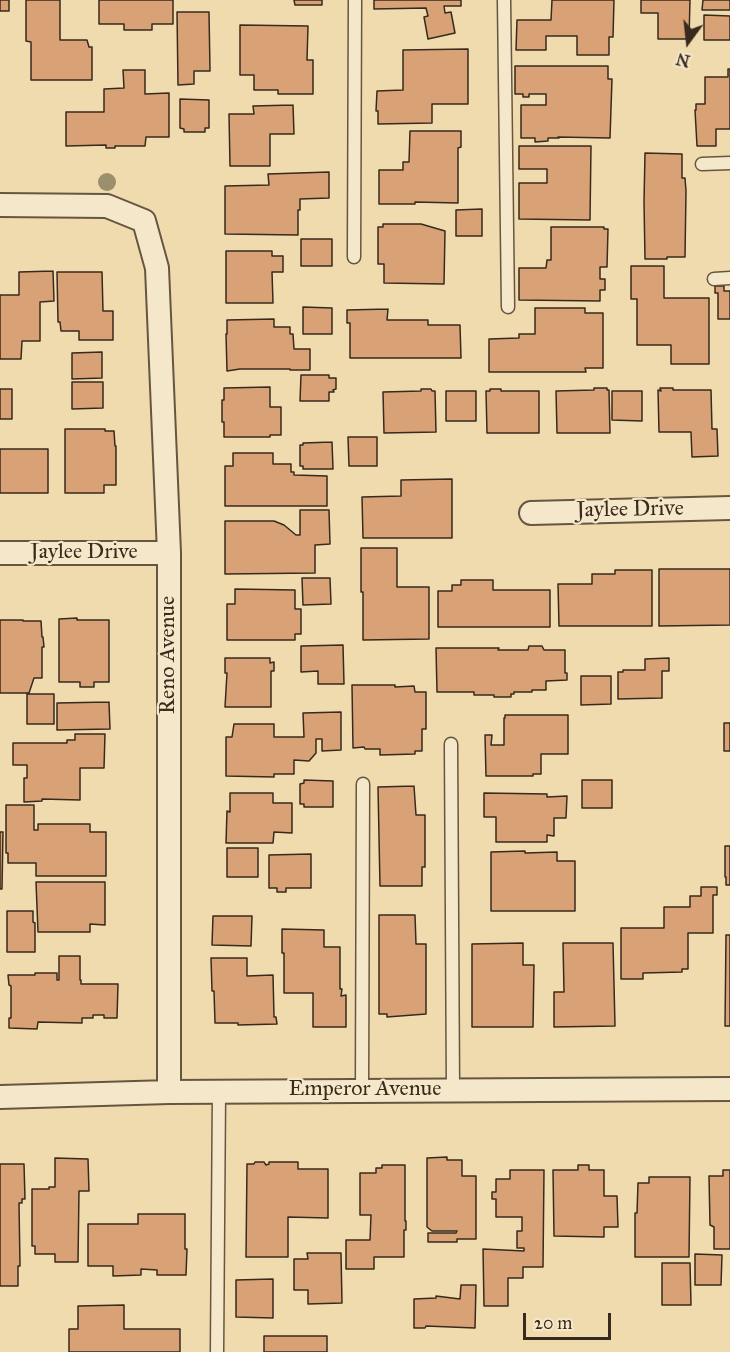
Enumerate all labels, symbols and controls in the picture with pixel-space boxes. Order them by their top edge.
north arrow [658,12,718,72]
text: N [674,49,692,71]
street label: Jaylee Drive [576,496,684,524]
street label: Jaylee Drive [30,540,138,566]
street label: Reno Avenue [156,596,182,714]
street label: Emperor Avenue [289,1077,441,1103]
scale bar [526,1301,614,1339]
text: 20 m [534,1312,572,1334]

